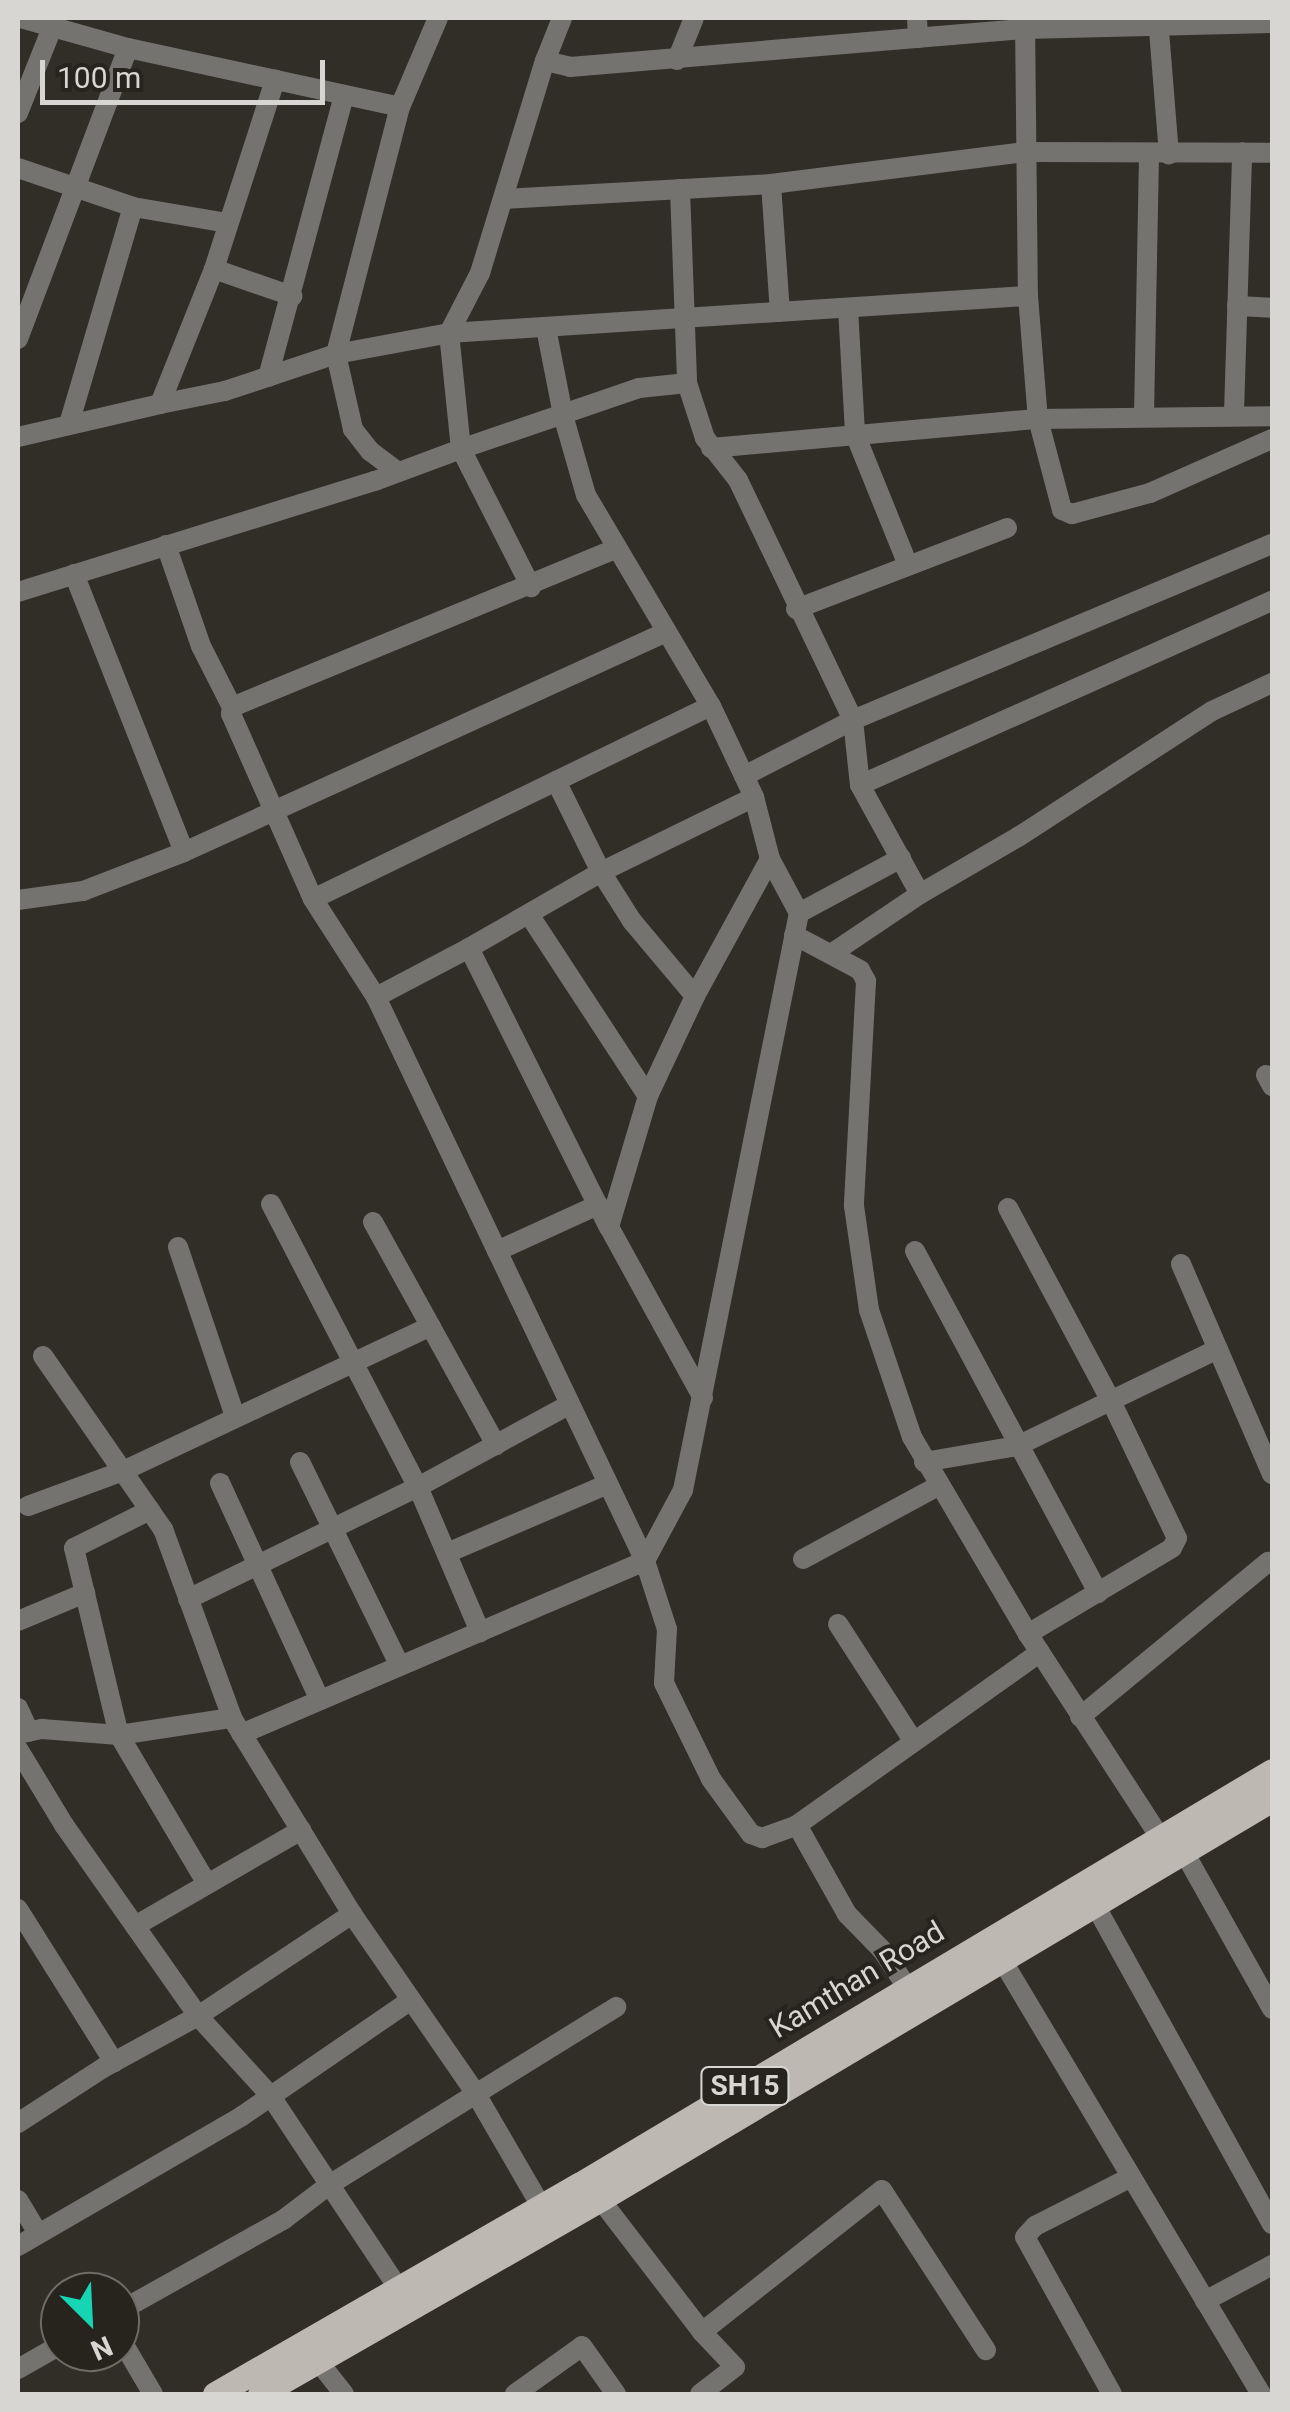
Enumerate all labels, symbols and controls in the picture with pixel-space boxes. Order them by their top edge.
scale bar [45,40,330,102]
text: 100 m [57,60,141,95]
street label: Kamthan Road [763,1914,951,2046]
road number: SH15 [700,2063,790,2109]
north arrow [40,2272,140,2372]
text: N [86,2329,117,2367]

